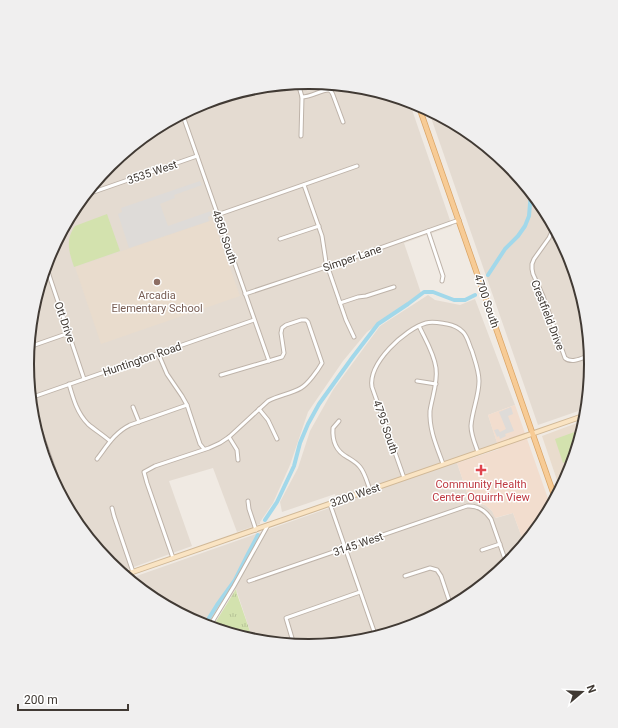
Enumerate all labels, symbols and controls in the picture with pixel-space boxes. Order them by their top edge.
street label: 3535 West [125,158,179,187]
street label: 4850 South [209,209,240,266]
street label: Simper Lane [321,242,383,275]
street label: 4700 South [471,273,502,330]
marker: Arcadia Elementary School [152,277,162,287]
street label: Crestfield Drive [528,278,567,352]
place label: Arcadia Elementary School [111,289,203,315]
street label: Ott Drive [52,300,78,344]
street label: Huntington Road [101,340,183,379]
street label: 4795 South [370,399,401,456]
marker: Community Health Center Oquirrh View [475,464,487,476]
place label: Community Health Center Oquirrh View [432,478,530,504]
street label: 3200 West [328,481,382,510]
street label: 3145 West [331,530,385,559]
north arrow [562,672,602,712]
text: N [584,683,598,695]
scale bar [18,686,128,712]
text: 200 m [24,693,58,707]

